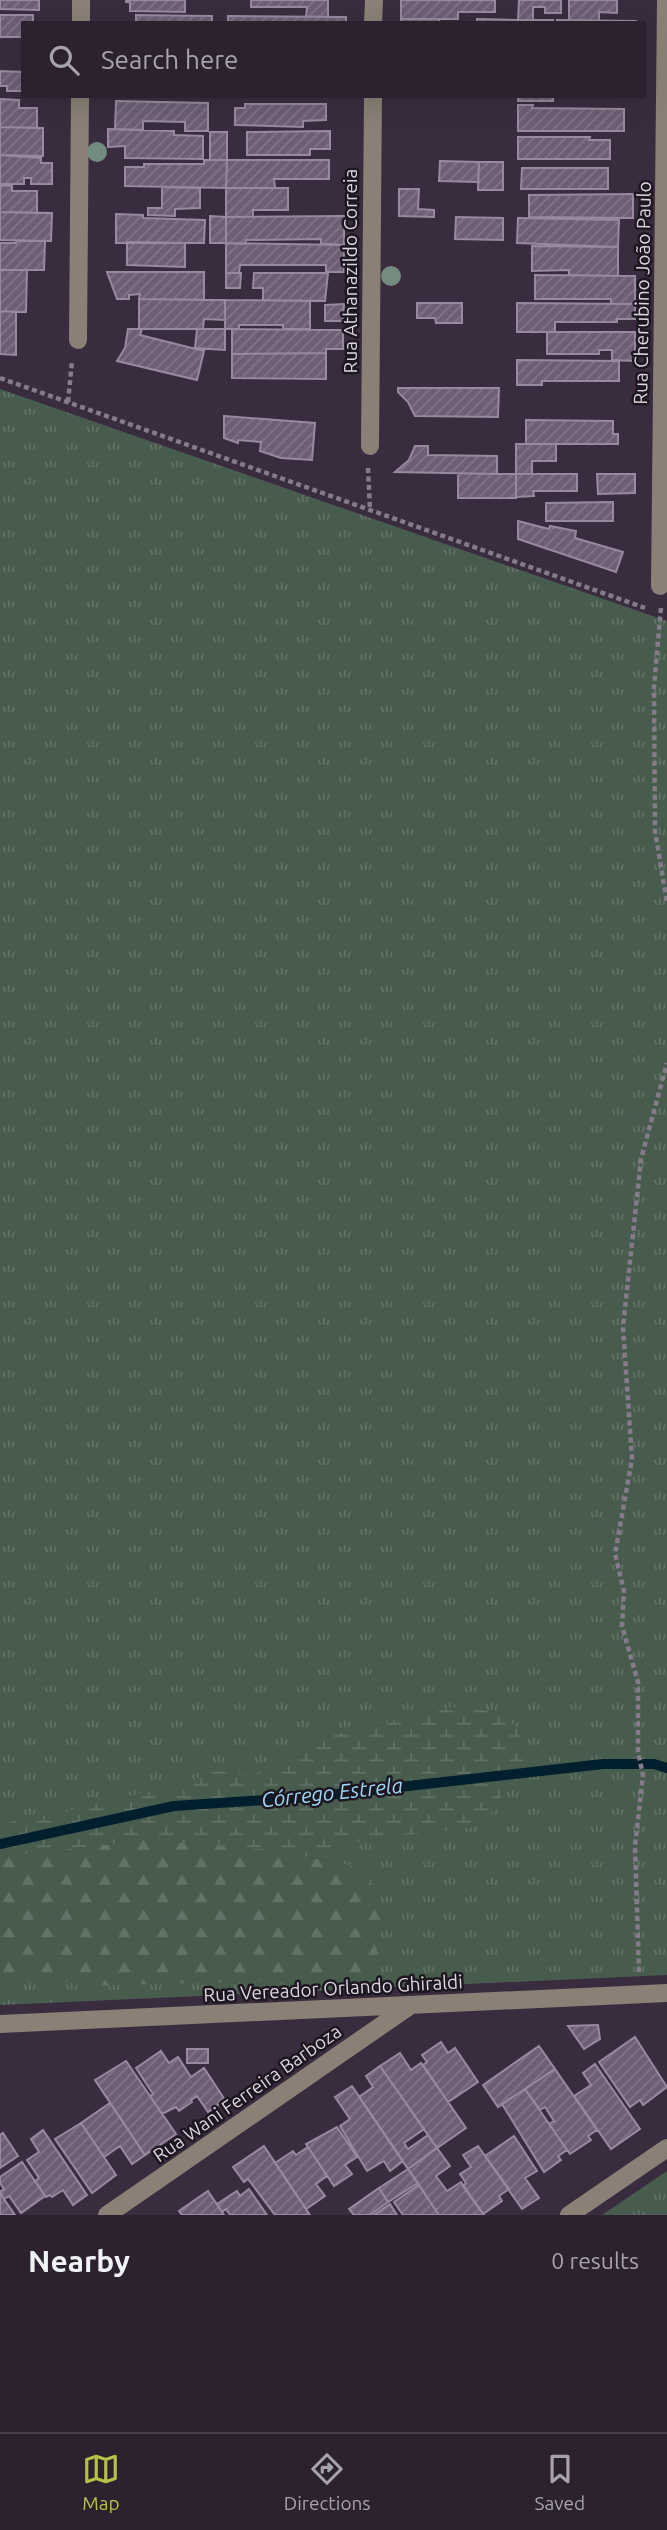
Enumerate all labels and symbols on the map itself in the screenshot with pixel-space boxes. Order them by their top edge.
street label: Rua Athanazildo Correia [339,169,361,373]
street label: Rua Cherubino João Paulo [629,181,655,405]
water label: Córrego Estrela [260,1773,404,1811]
street label: Rua Vereador Orlando Ghiraldi [203,1970,463,2006]
street label: Rua Wani Ferreira Barboza [149,2020,345,2166]

